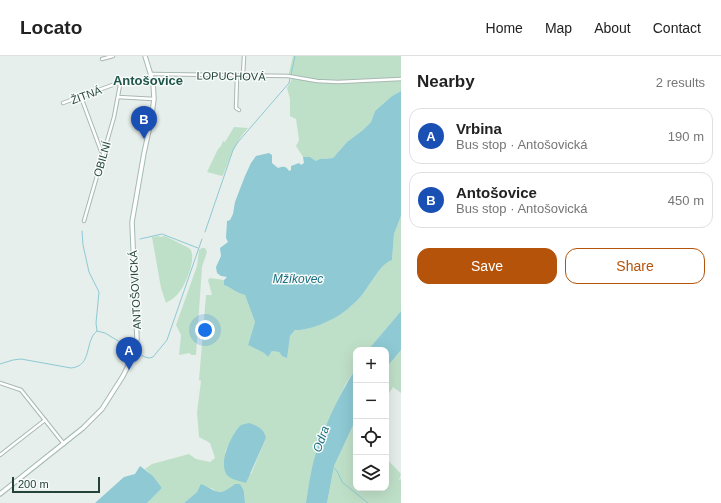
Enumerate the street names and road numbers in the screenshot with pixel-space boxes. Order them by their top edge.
street label: LOPUCHOVÁ [196,69,266,83]
street label: ŽITNÁ [69,84,104,106]
street label: OBILNÍ [91,139,113,178]
street label: ANTOŠOVICKÁ [127,249,143,330]

